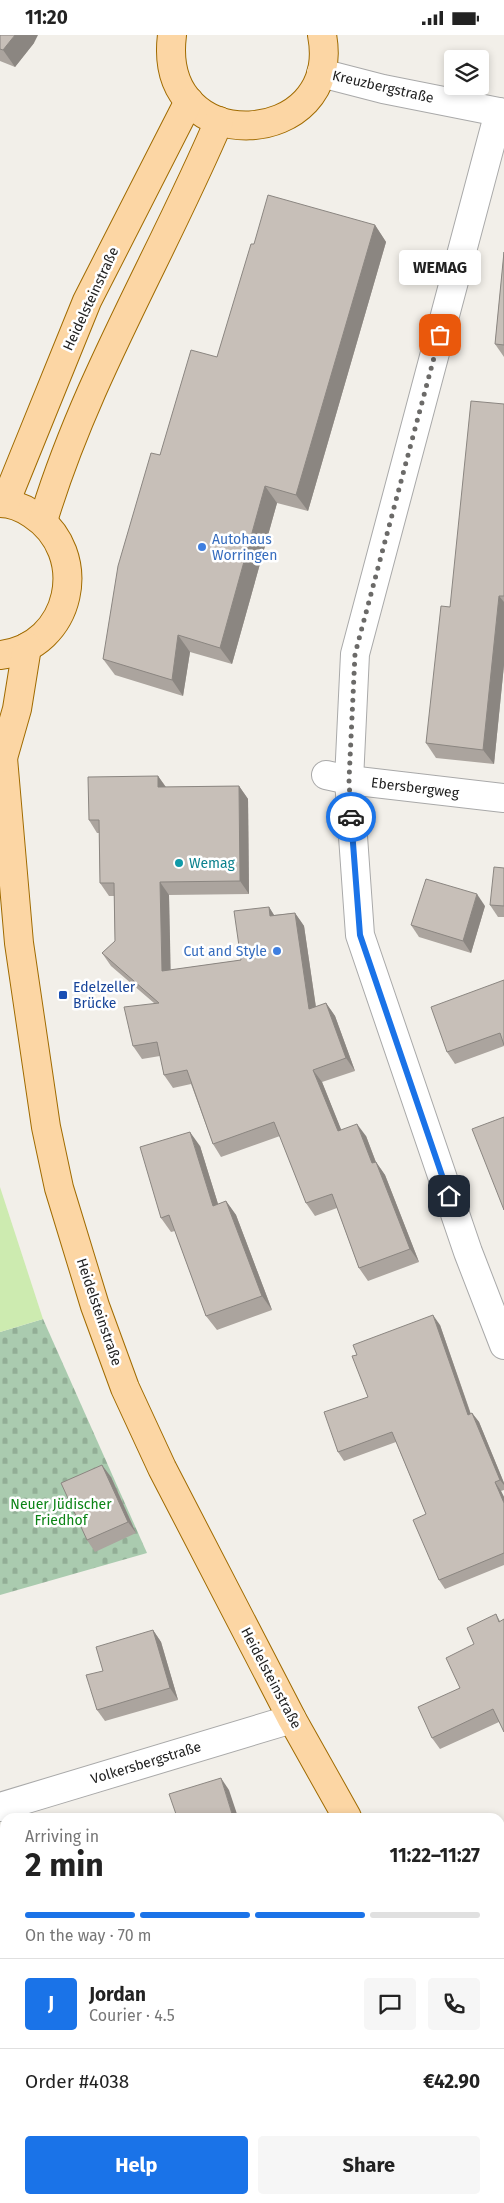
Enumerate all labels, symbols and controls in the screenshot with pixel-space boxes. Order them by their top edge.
text: 11:20 [25,6,68,29]
map controls [444,50,489,95]
button: layers [444,50,489,95]
street label: Kreuzbergstraße [331,67,435,107]
street label: Heidelsteinstraße [60,244,122,354]
callout: WEMAG [399,250,481,285]
text: WEMAG [413,258,467,277]
pin [419,314,461,356]
icon: bag [426,321,454,349]
place label: Autohaus Worringen [212,531,277,564]
marker: Autohaus Worringen [196,541,208,553]
street label: Ebersbergweg [370,774,461,802]
courier [326,792,376,842]
icon: car [337,803,365,831]
place label: Wemag [189,855,236,872]
marker: Wemag [173,857,185,869]
place label: Cut and Style [183,943,267,960]
marker: Cut and Style [271,945,283,957]
place label: Edelzeller Brücke [73,979,136,1012]
marker: Edelzeller Brücke [57,989,69,1001]
pin [428,1175,470,1217]
icon: home [435,1182,463,1210]
street label: Heidelsteinstraße [73,1256,125,1368]
park label: Neuer Jüdischer Friedhof [10,1496,112,1529]
street label: Heidelsteinstraße [237,1624,305,1732]
street label: Volkersbergstraße [89,1738,203,1788]
text: Arriving in [25,1827,99,1846]
text: 11:22–11:27 [390,1844,480,1867]
text: 2 min [25,1846,104,1884]
text: On the way · 70 m [25,1926,152,1945]
button: chat [364,1978,416,2030]
button: phone [428,1978,480,2030]
text: Jordan [89,1983,146,2006]
text: J [48,1992,54,2015]
text: Courier · 4.5 [89,2006,175,2025]
text: Order #4038 [25,2070,129,2093]
text: €42.90 [423,2070,480,2093]
button: Help [25,2136,248,2194]
button: Share [258,2136,480,2194]

